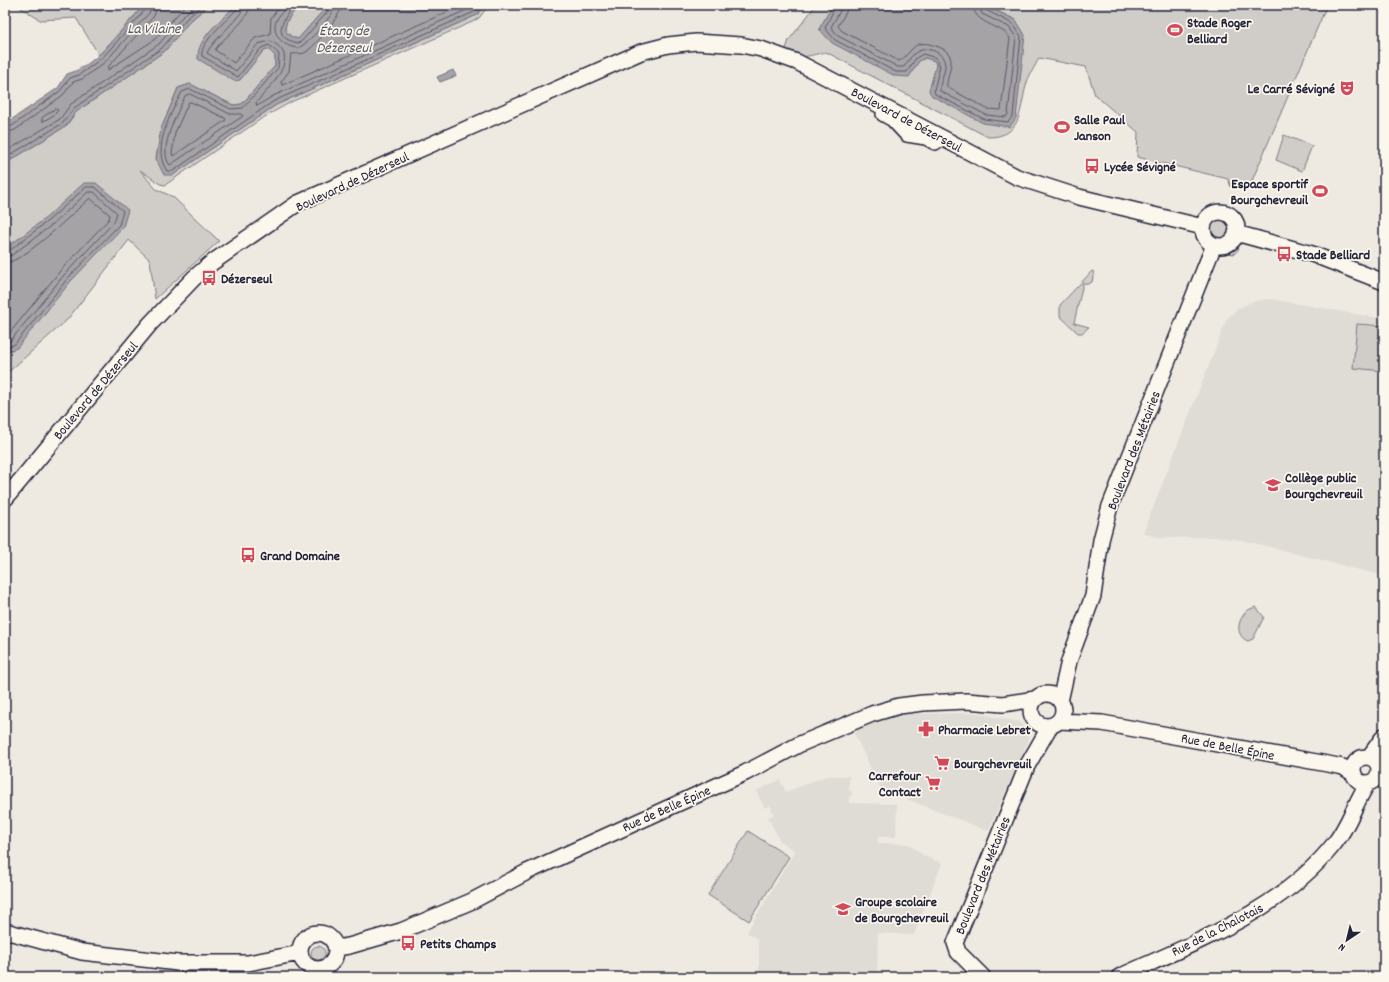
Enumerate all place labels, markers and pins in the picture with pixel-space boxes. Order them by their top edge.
place label: Stade Roger Belliard [1187,14,1252,50]
sports icon: Stade Roger Belliard [1166,21,1184,39]
theatre icon: Le Carré Sévigné [1338,79,1356,97]
place label: Le Carré Sévigné [1248,80,1335,100]
place label: Salle Paul Janson [1074,111,1126,147]
sports icon: Salle Paul Janson [1053,118,1071,136]
bus stop icon: Lycée Sévigné [1083,157,1101,175]
place label: Lycée Sévigné [1104,158,1176,178]
place label: Espace sportif Bourgchevreuil [1230,175,1309,211]
sports icon: Espace sportif Bourgchevreuil [1311,182,1329,200]
bus stop icon: Stade Belliard [1275,245,1293,263]
place label: Stade Belliard [1296,246,1371,266]
bus stop icon: Dézerseul [200,269,218,287]
place label: Dézerseul [221,270,273,290]
place label: Collège public Bourgchevreuil [1285,469,1363,505]
school or university icon: Collège public Bourgchevreuil [1264,476,1282,494]
bus stop icon: Grand Domaine [239,546,257,564]
place label: Grand Domaine [260,547,340,567]
pharmacy icon: Pharmacie Lebret [917,720,935,738]
place label: Pharmacie Lebret [938,721,1032,741]
supermarket icon: Bourgchevreuil [933,754,951,772]
place label: Bourgchevreuil [954,755,1032,775]
place label: Carrefour Contact [869,767,922,803]
supermarket icon: Carrefour Contact [924,774,942,792]
place label: Groupe scolaire de Bourgchevreuil [855,893,949,929]
school or university icon: Groupe scolaire de Bourgchevreuil [834,900,852,918]
bus stop icon: Petits Champs [399,934,417,952]
place label: Petits Champs [420,935,496,955]

